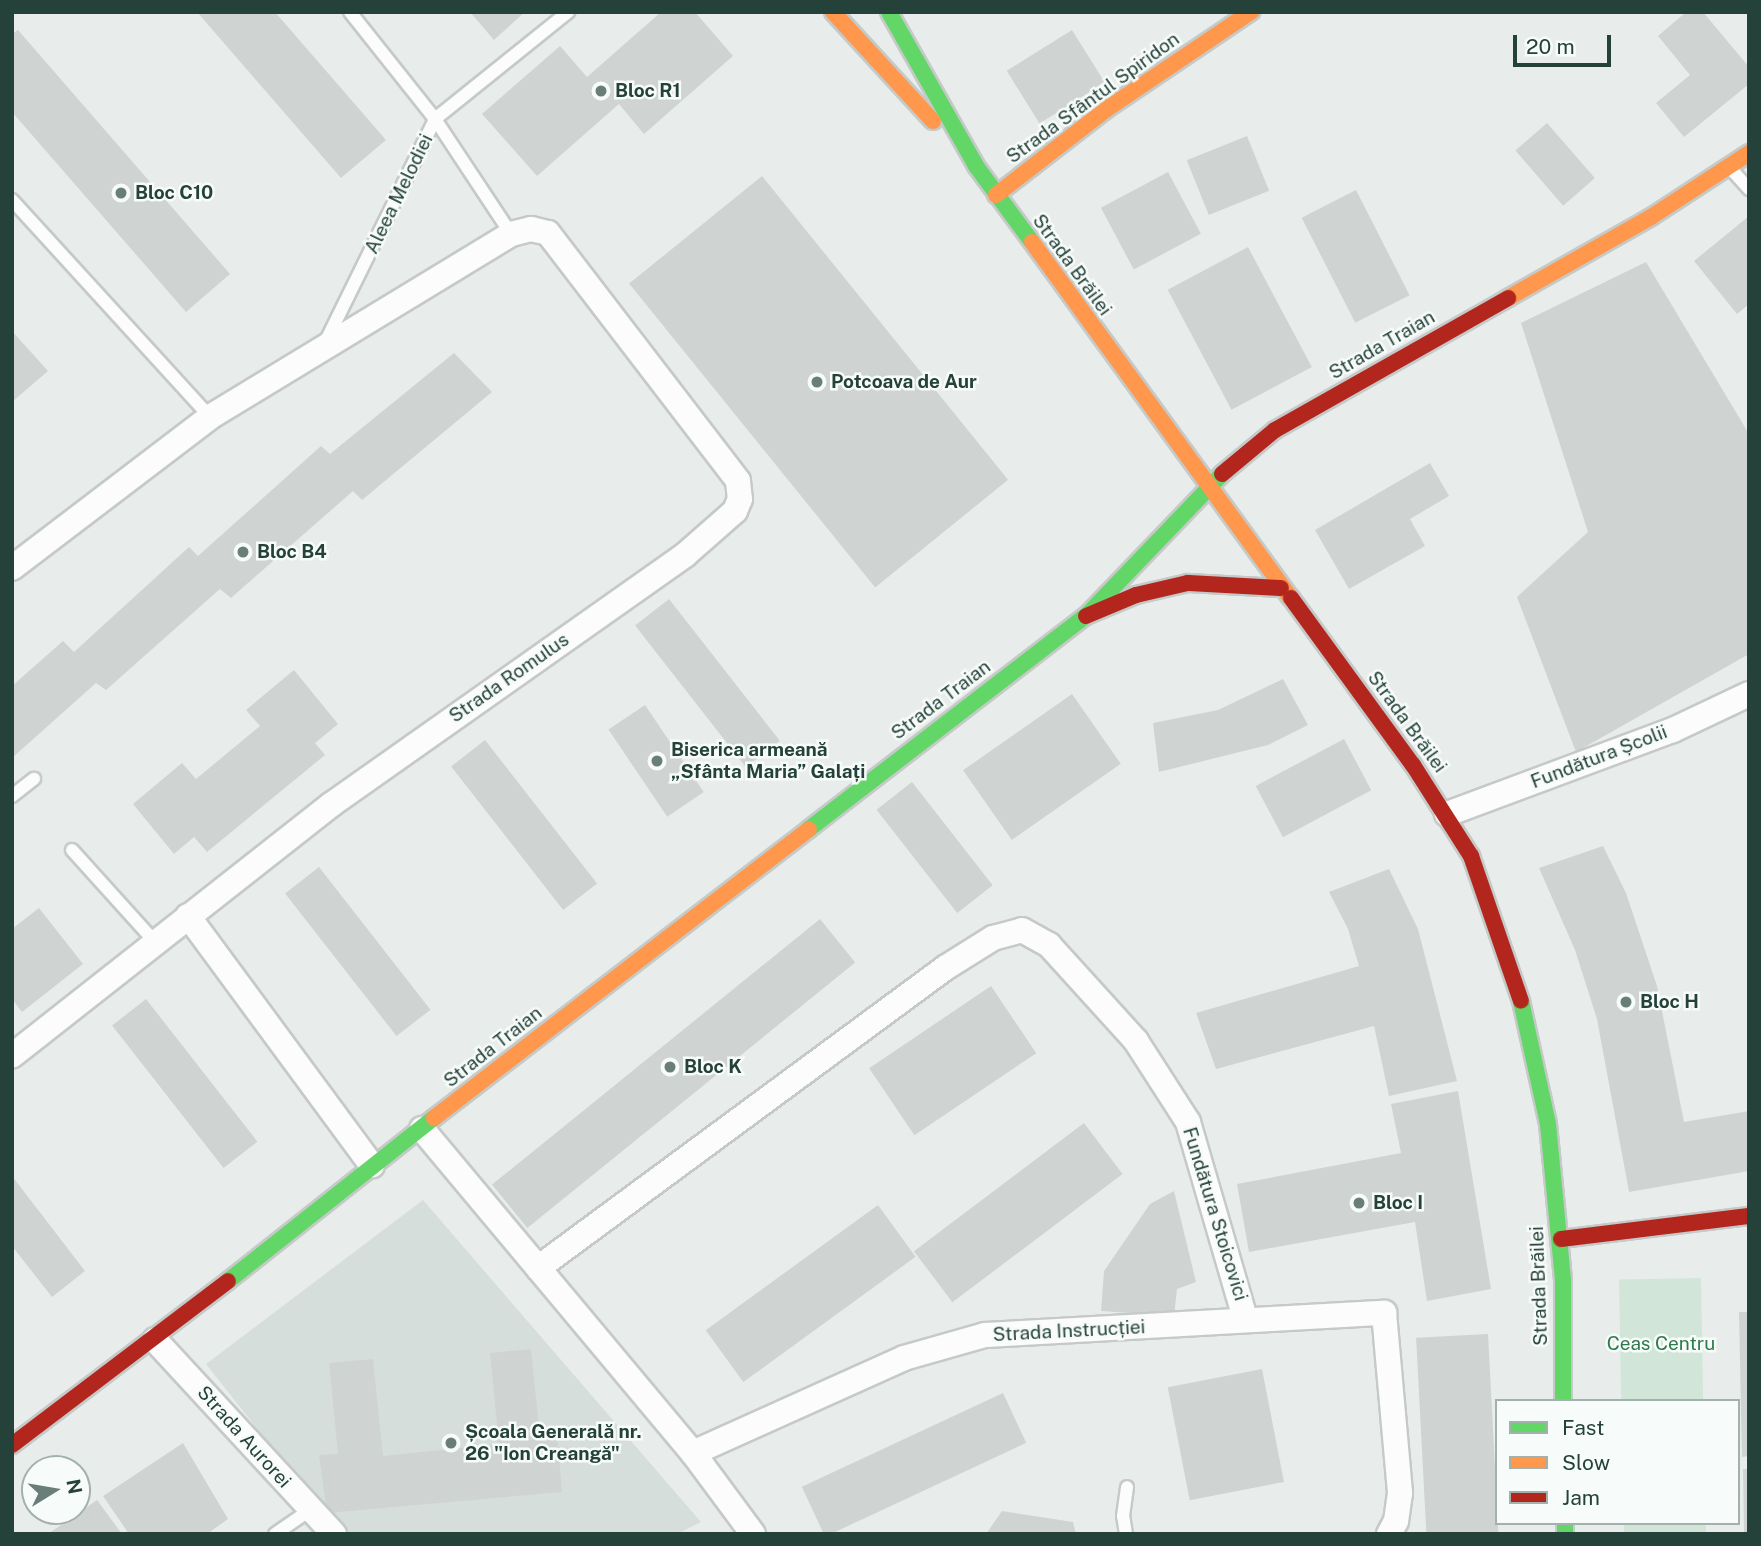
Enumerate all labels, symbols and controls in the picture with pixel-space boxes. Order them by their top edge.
scale bar [1516,21,1614,65]
street label: Strada Sfântul Spiridon [1002,28,1184,168]
text: 20 m [1526,34,1575,59]
place label: Bloc R1 [615,80,681,102]
marker: Bloc R1 [593,83,609,99]
street label: Aleea Melodiei [360,130,438,258]
place label: Bloc C10 [135,182,213,204]
marker: Bloc C10 [113,185,129,201]
street label: Strada Brăilei [1028,210,1116,320]
street label: Strada Traian [1325,306,1439,384]
place label: Potcoava de Aur [831,371,977,393]
marker: Potcoava de Aur [809,374,825,390]
place label: Bloc B4 [257,541,327,563]
marker: Bloc B4 [235,544,251,560]
street label: Strada Romulus [445,628,573,728]
street label: Strada Traian [887,655,995,745]
street label: Strada Brăilei [1363,667,1451,777]
street label: Fundătura Școlii [1528,721,1670,793]
place label: Biserica armeană „Sfânta Maria” Galați [671,739,865,783]
marker: Biserica armeană „Sfânta Maria” Galați [649,753,665,769]
place label: Bloc H [1640,991,1699,1013]
marker: Bloc H [1618,994,1634,1010]
street label: Strada Traian [439,1002,547,1092]
place label: Bloc K [684,1056,742,1078]
marker: Bloc K [662,1059,678,1075]
street label: Fundătura Stoicovici [1178,1124,1252,1304]
place label: Bloc I [1373,1192,1423,1214]
marker: Bloc I [1351,1195,1367,1211]
street label: Strada Brăilei [1526,1226,1552,1346]
street label: Strada Instrucției [992,1316,1146,1346]
park label: Ceas Centru [1607,1333,1715,1355]
street label: Strada Aurorei [192,1381,296,1493]
legend [1495,1399,1740,1525]
text: Fast [1562,1415,1604,1440]
place label: Școala Generală nr. 26 "Ion Creangă" [465,1421,642,1465]
marker: Școala Generală nr. 26 "Ion Creangă" [443,1435,459,1451]
text: Slow [1562,1450,1610,1475]
north arrow [21,1455,91,1525]
text: N [62,1477,87,1496]
text: Jam [1562,1485,1600,1510]

